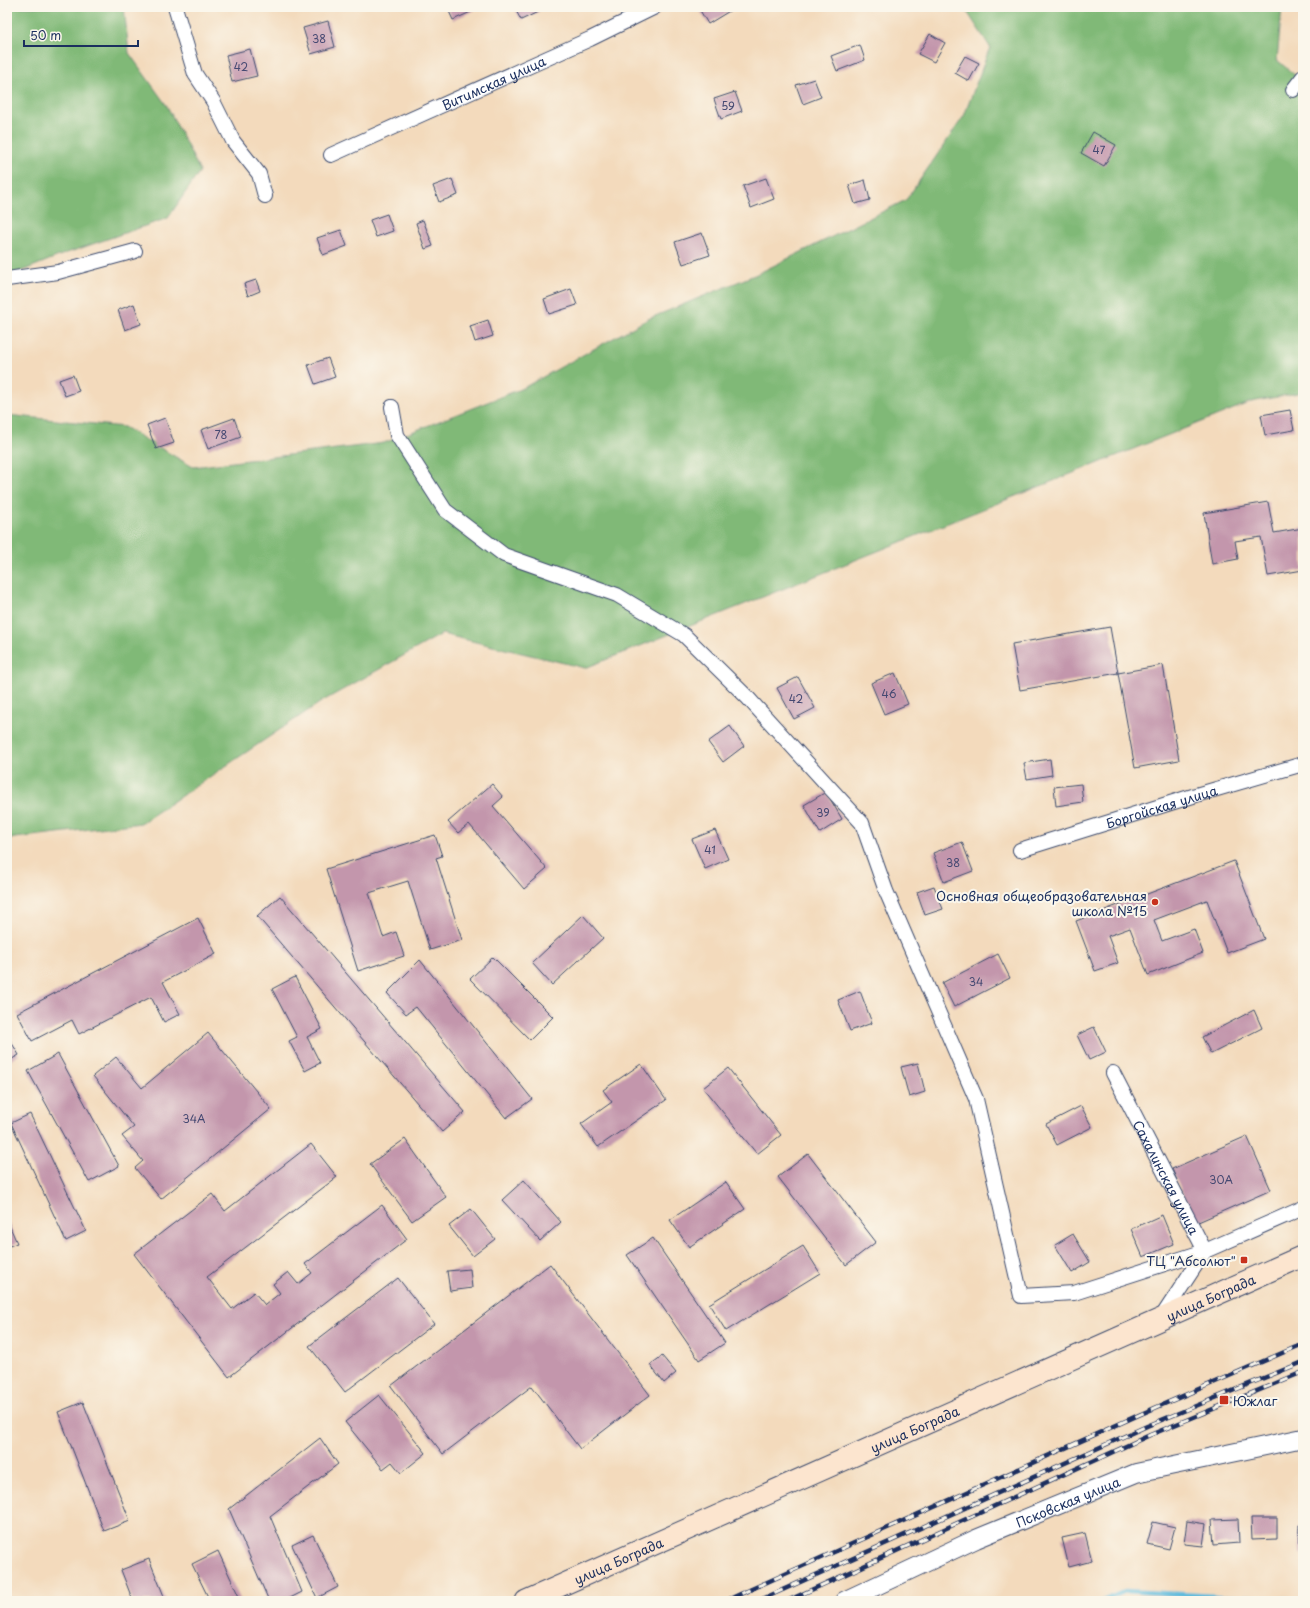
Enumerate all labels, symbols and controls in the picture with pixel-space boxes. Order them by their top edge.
scale bar [24,22,138,48]
text: 50 m [30,26,61,44]
house number: 38 [312,30,326,47]
street label: Витимская улица [438,50,549,114]
house number: 42 [234,58,249,75]
house number: 59 [721,97,735,114]
house number: 47 [1093,141,1106,158]
house number: 78 [215,426,228,443]
house number: 46 [882,685,897,702]
house number: 42 [789,690,804,707]
street label: Боргойская улица [1103,780,1220,832]
house number: 39 [816,804,830,821]
house number: 41 [704,841,716,858]
house number: 38 [946,854,960,871]
place label: Основная общеобразовательная школа №15 [936,886,1147,920]
marker: Основная общеобразовательная школа №15 [1150,897,1160,907]
house number: 34 [969,973,983,990]
house number: 34А [183,1110,206,1127]
street label: Сахалинская улица [1129,1116,1205,1238]
house number: 30А [1209,1171,1233,1188]
place label: ТЦ "Абсолют" [1146,1251,1236,1270]
marker: ТЦ "Абсолют" [1239,1255,1249,1265]
street label: улица Бограда [1163,1269,1259,1325]
place label: Южлаг [1233,1391,1278,1410]
marker: Южлаг [1218,1394,1230,1406]
street label: улица Бограда [867,1400,963,1457]
street label: Псковская улица [1013,1471,1123,1531]
street label: улица Бограда [571,1532,667,1588]

